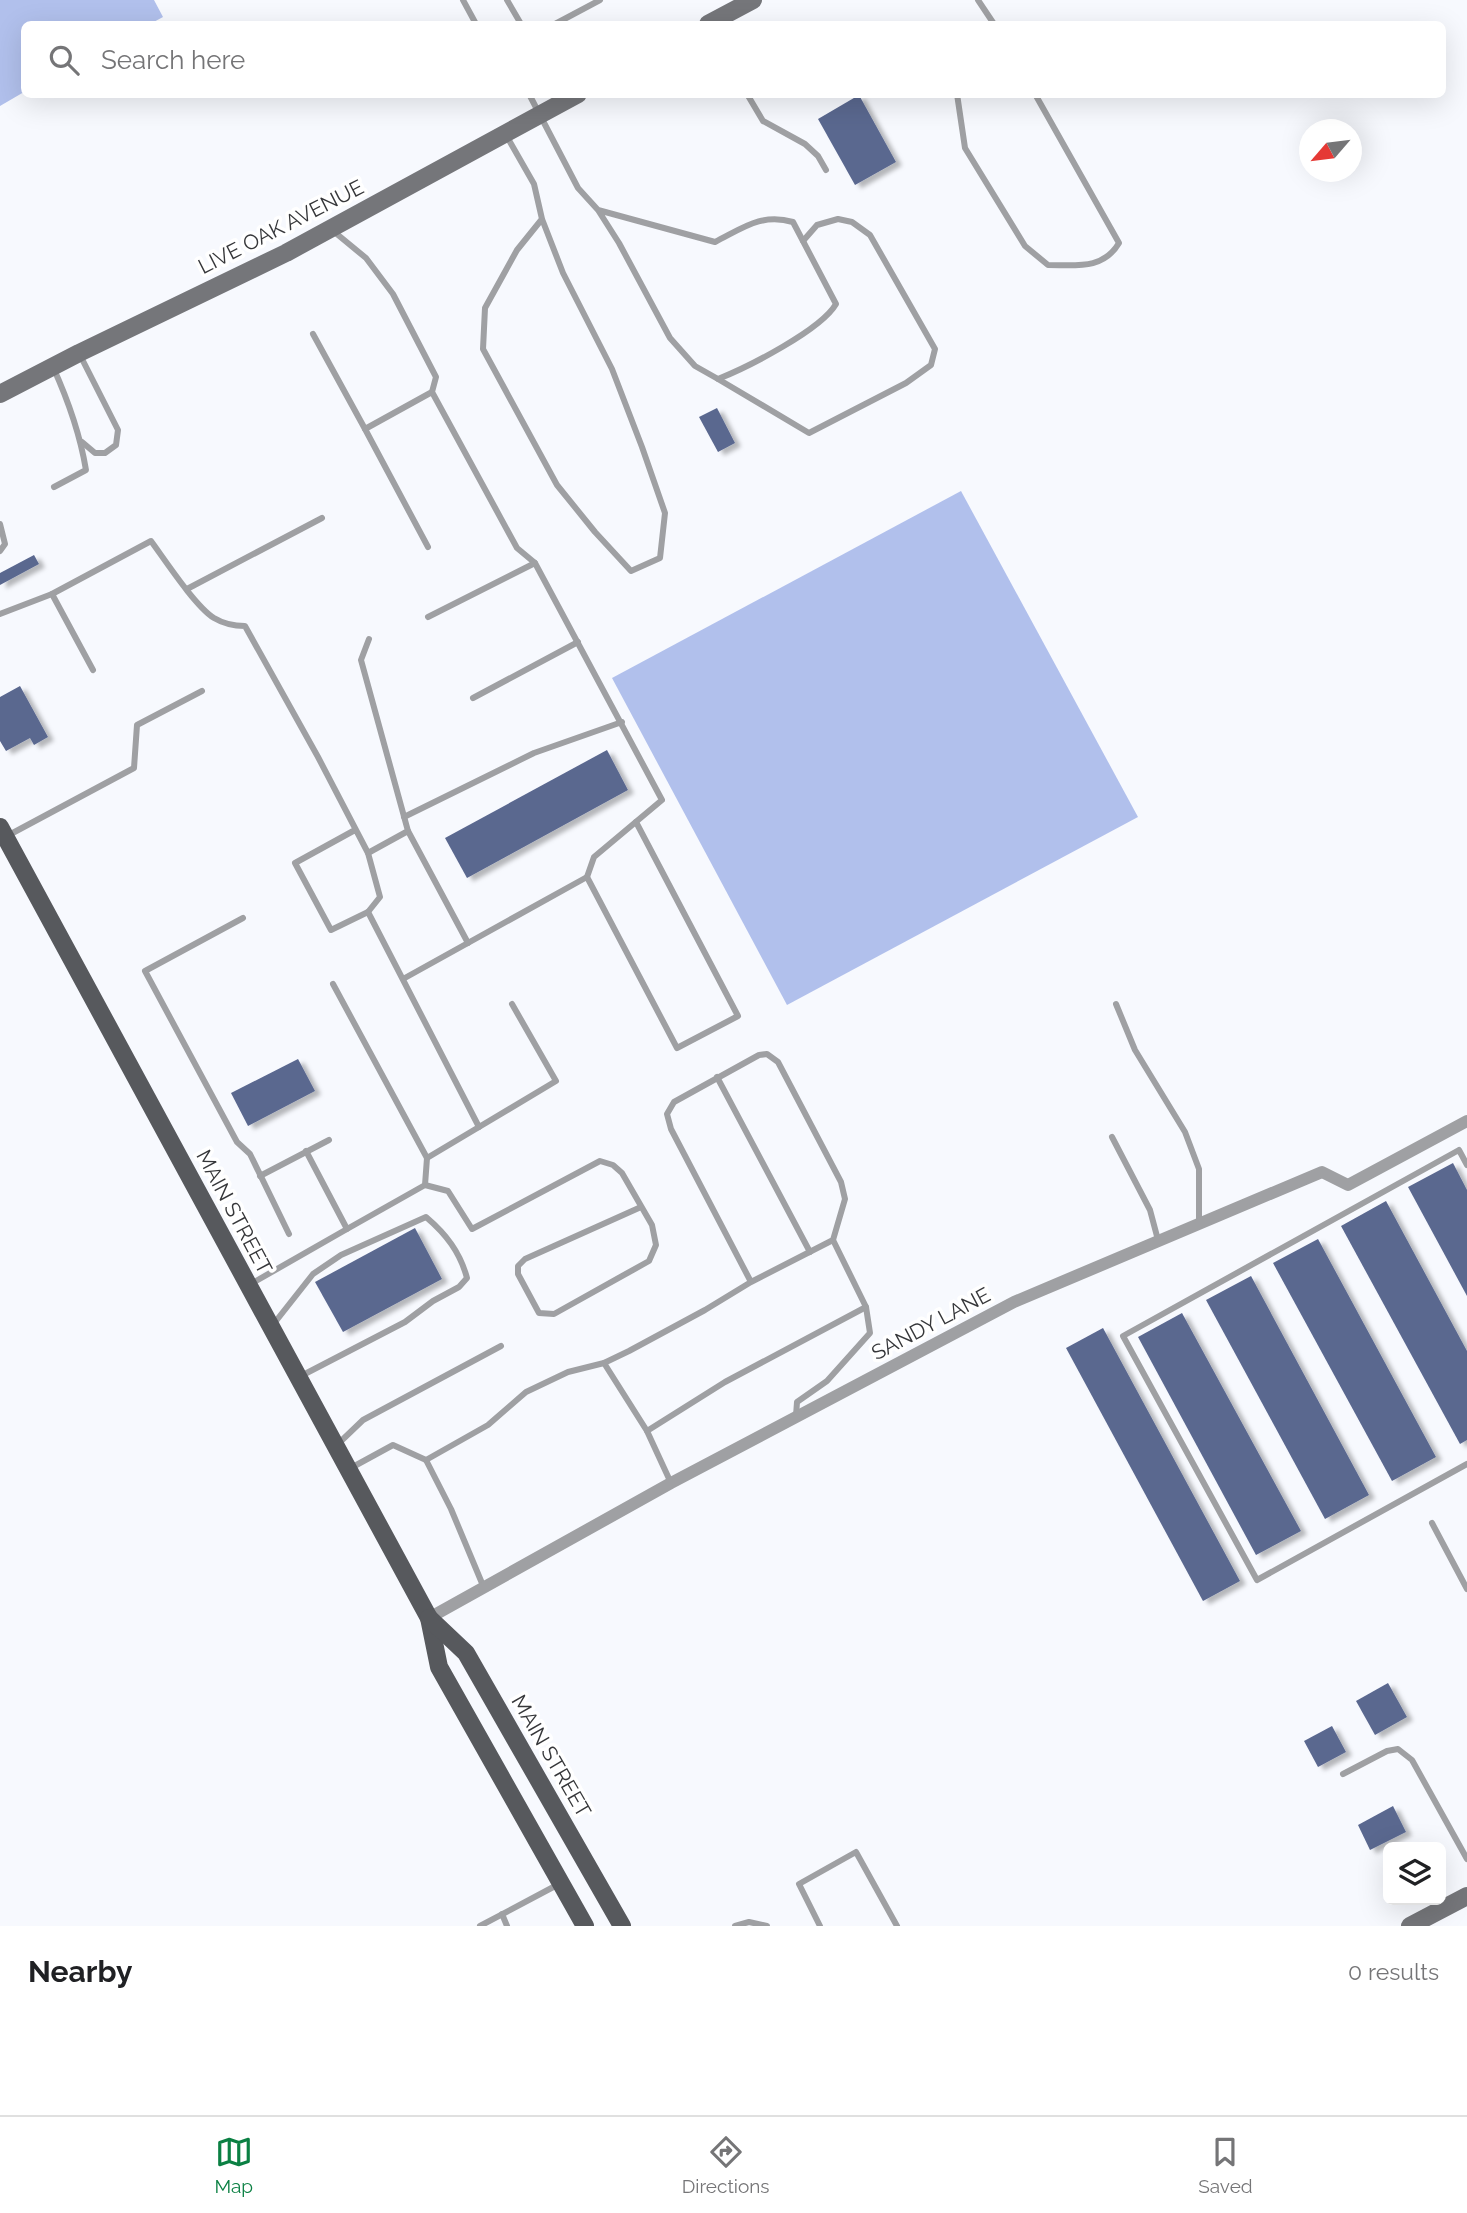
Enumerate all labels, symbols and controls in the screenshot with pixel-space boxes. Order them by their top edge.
search box [21,21,1446,98]
icon: search [45,41,83,79]
text: Search here [101,45,245,75]
north arrow [1299,119,1362,182]
street label: LIVE OAK AVENUE [194,174,368,279]
street label: MAIN STREET [191,1145,278,1278]
street label: SANDY LANE [867,1282,994,1365]
street label: MAIN STREET [506,1690,597,1821]
map controls [1383,1842,1446,1905]
button: layers [1383,1842,1446,1905]
text: Nearby [28,1954,132,1989]
text: 0 results [1348,1958,1439,1985]
tab: Map [214,2133,253,2197]
tab: Directions [682,2133,770,2197]
tab: Saved [1198,2133,1253,2197]

